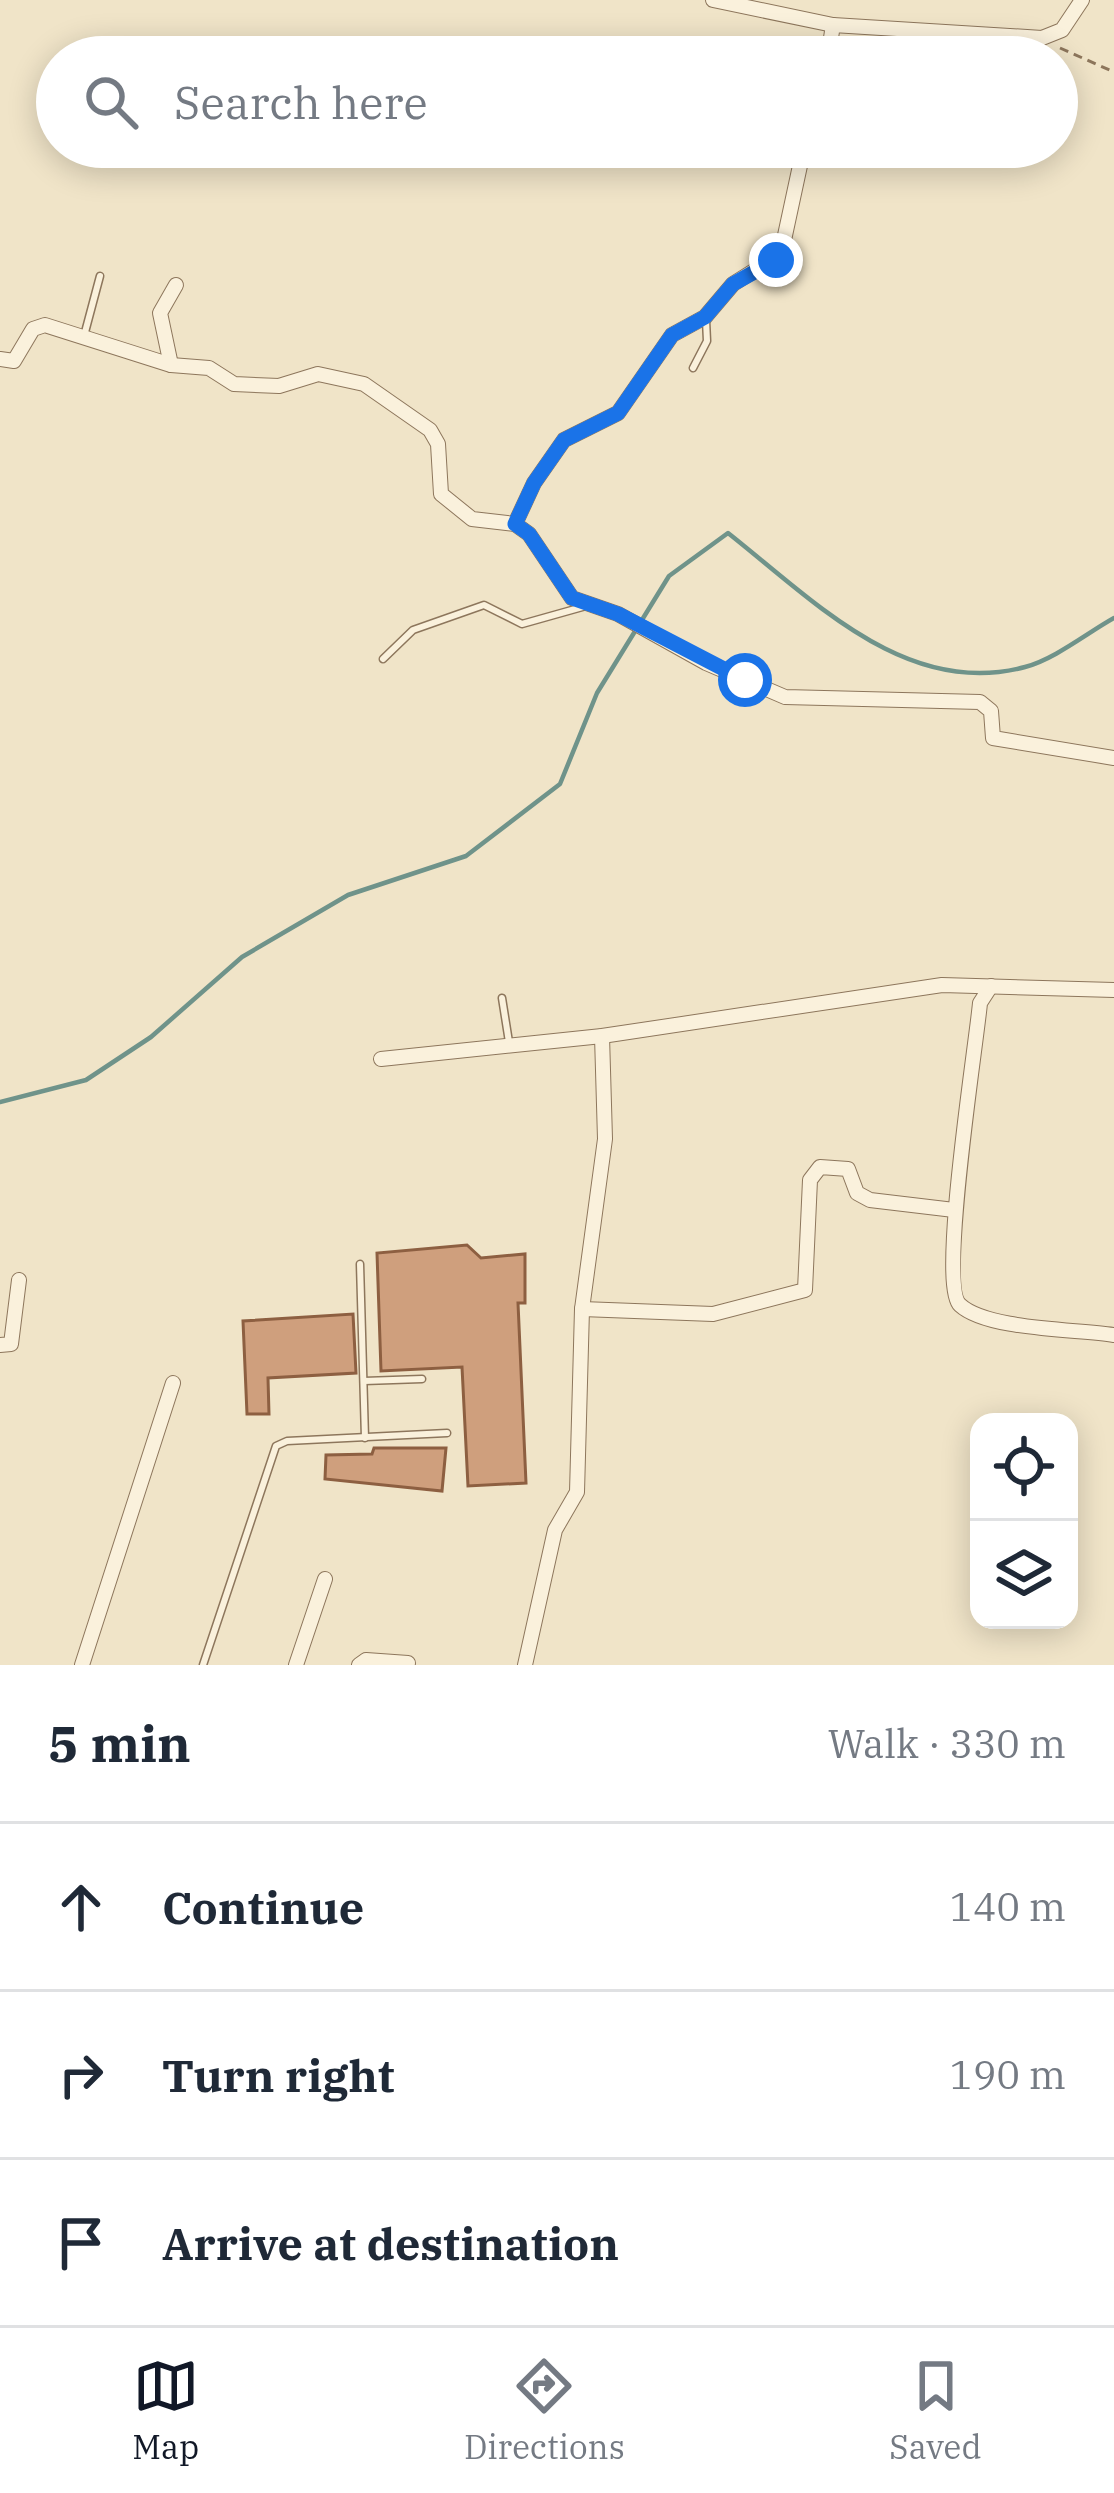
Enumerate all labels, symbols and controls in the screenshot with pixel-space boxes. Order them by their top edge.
search box [36,36,1078,168]
icon: search [78,69,144,135]
text: Search here [174,73,428,131]
route end [749,233,803,287]
route start [718,653,772,707]
map controls [970,1413,1078,1629]
button: locate [970,1413,1078,1521]
button: layers [970,1521,1078,1629]
text: 5 min [48,1710,191,1776]
text: Walk · 330 m [828,1718,1066,1769]
icon: ahead [48,1874,114,1940]
text: Continue [162,1878,364,1936]
text: 140 m [950,1881,1066,1932]
icon: right [48,2042,114,2108]
text: Turn right [162,2046,394,2104]
text: 190 m [950,2049,1066,2100]
icon: arrive [48,2210,114,2276]
text: Arrive at destination [162,2214,619,2272]
tab: Map [132,2353,199,2468]
tab: Directions [464,2353,625,2468]
tab: Saved [889,2353,982,2468]

